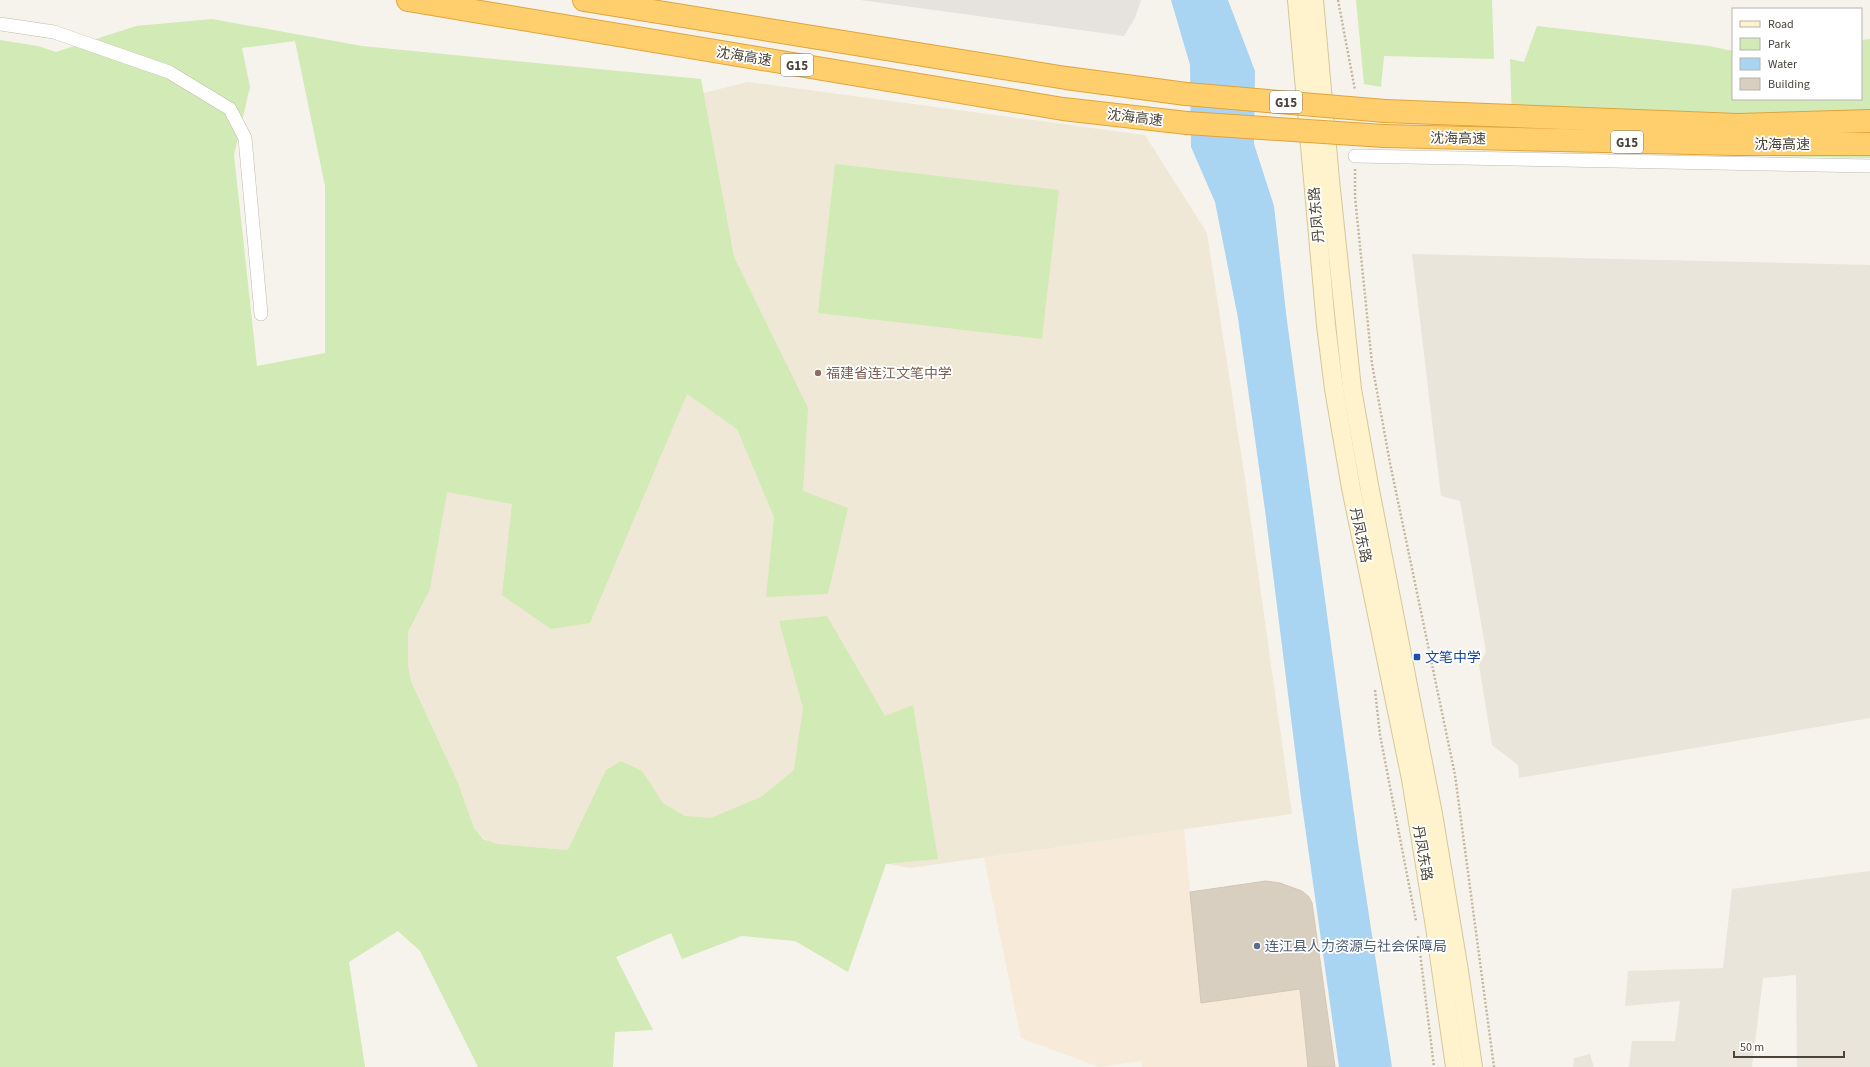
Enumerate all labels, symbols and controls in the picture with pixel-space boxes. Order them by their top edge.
legend [1732,8,1862,100]
text: Road [1768,16,1794,33]
text: Park [1768,36,1790,53]
street label: 沈海高速 [715,43,773,71]
road number: G15 [781,54,813,76]
text: Water [1768,56,1798,73]
text: Building [1768,76,1810,93]
road number: G15 [1270,91,1302,113]
street label: 沈海高速 [1106,105,1164,131]
street label: 沈海高速 [1430,129,1486,149]
road number: G15 [1611,131,1643,153]
street label: 沈海高速 [1754,135,1810,155]
street label: 丹凤东路 [1305,186,1329,244]
place label: 福建省连江文笔中学 [826,364,952,384]
marker: 福建省连江文笔中学 [813,368,823,378]
street label: 丹凤东路 [1344,506,1376,565]
place label: 文笔中学 [1425,648,1481,668]
marker: 文笔中学 [1412,652,1422,662]
street label: 丹凤东路 [1407,824,1437,882]
place label: 连江县人力资源与社会保障局 [1265,937,1447,957]
marker: 连江县人力资源与社会保障局 [1252,941,1262,951]
scale bar [1734,1033,1844,1059]
text: 50 m [1740,1039,1764,1056]

